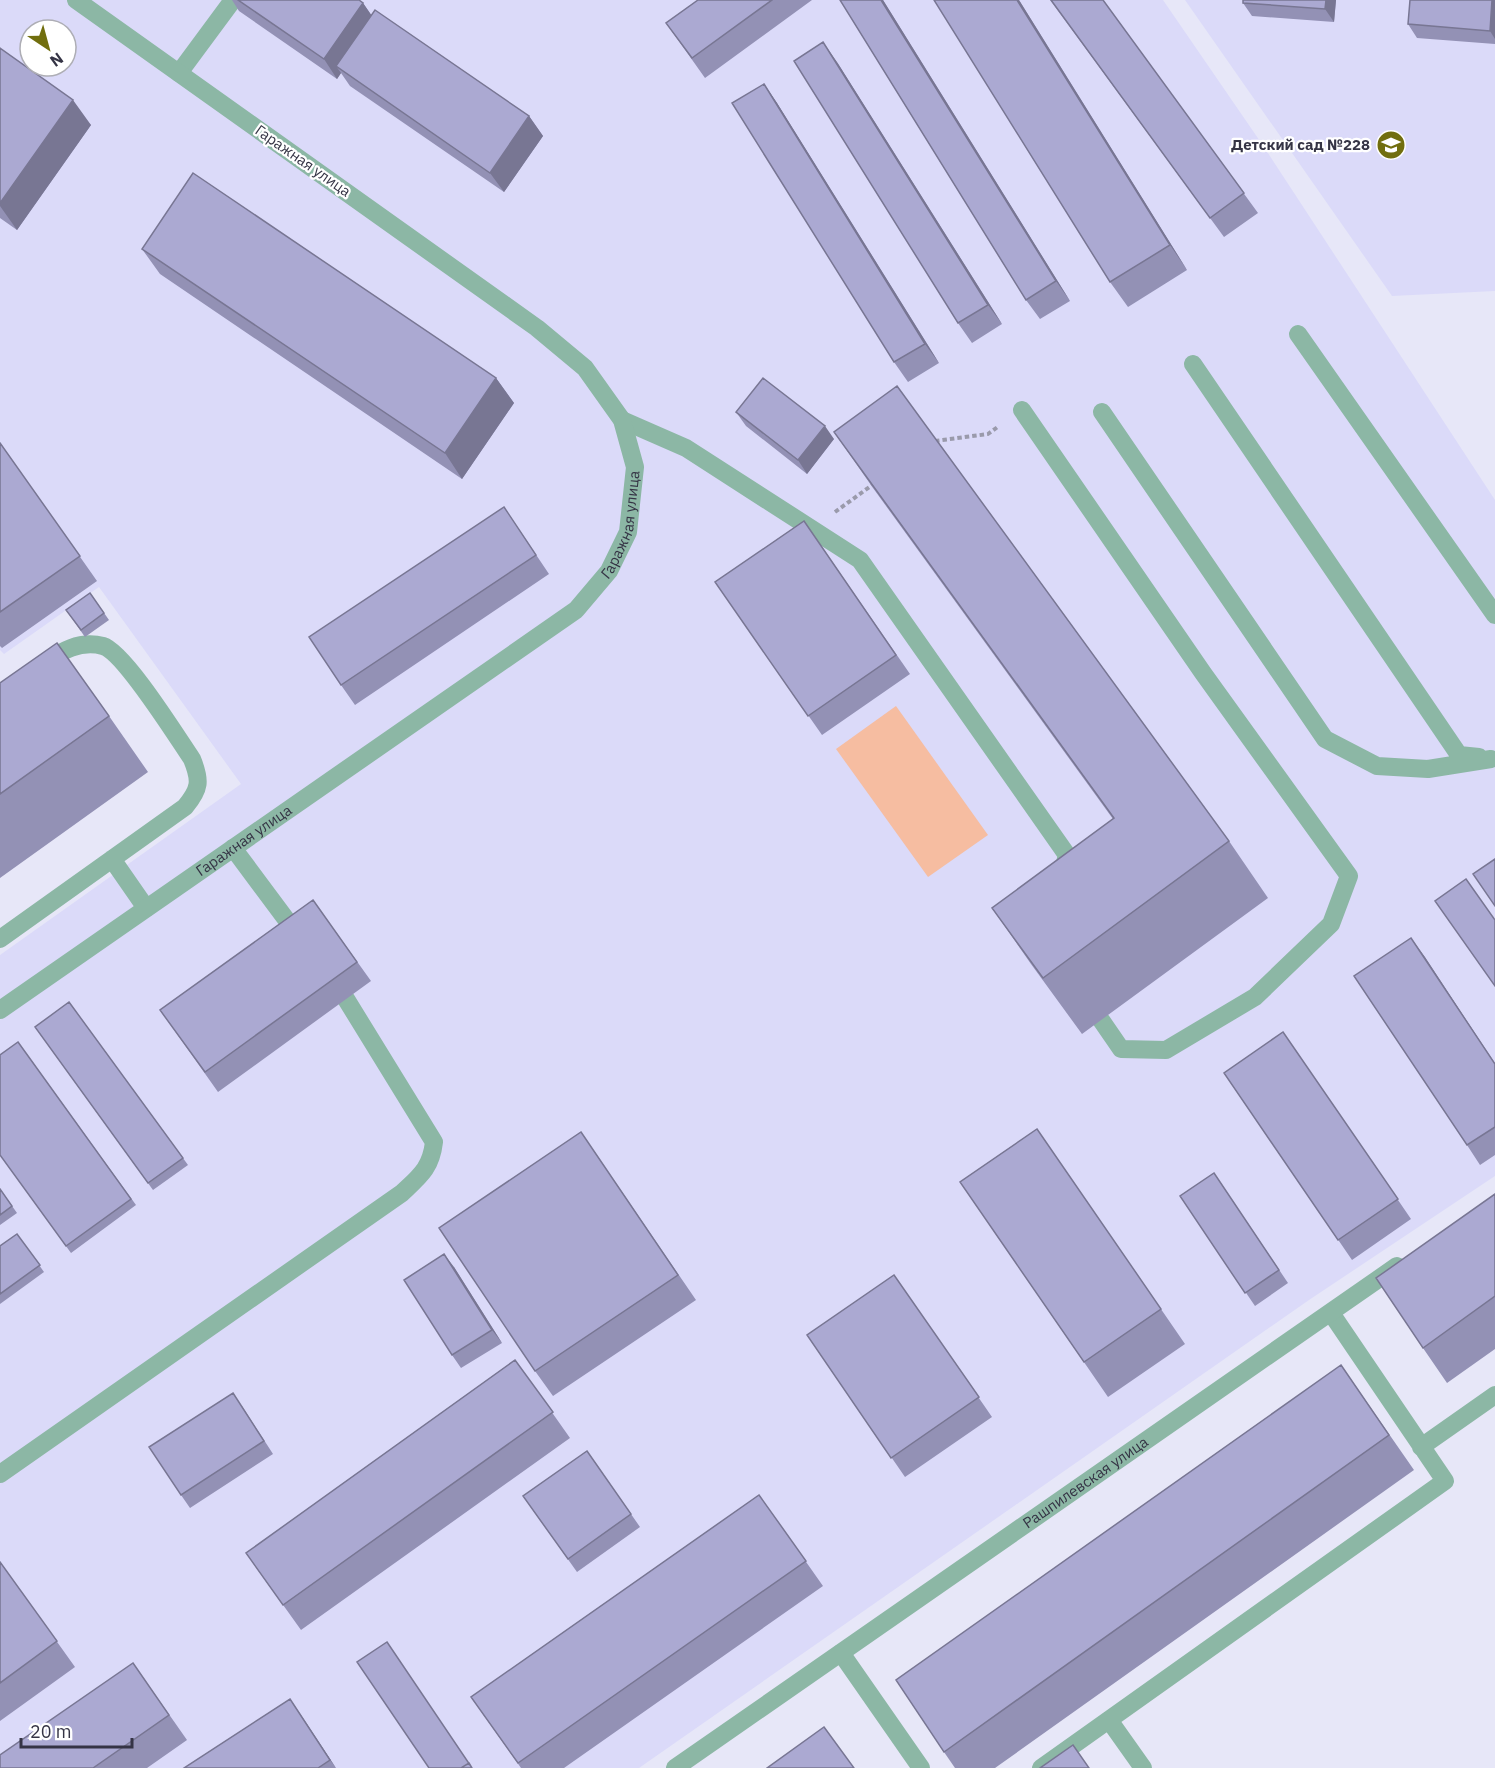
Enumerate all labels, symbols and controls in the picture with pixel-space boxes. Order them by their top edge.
north arrow [18,18,78,78]
text: N [46,49,67,72]
street label: Гаражная улица [252,121,355,201]
school or university icon: Детский сад №228 [1375,129,1407,161]
place label: Детский сад №228 [1231,135,1370,154]
street label: Гаражная улица [596,470,644,583]
street label: Гаражная улица [192,800,295,880]
street label: Рашпилевская улица [1019,1432,1152,1532]
scale bar [21,1711,132,1749]
text: 20 m [30,1720,72,1743]

